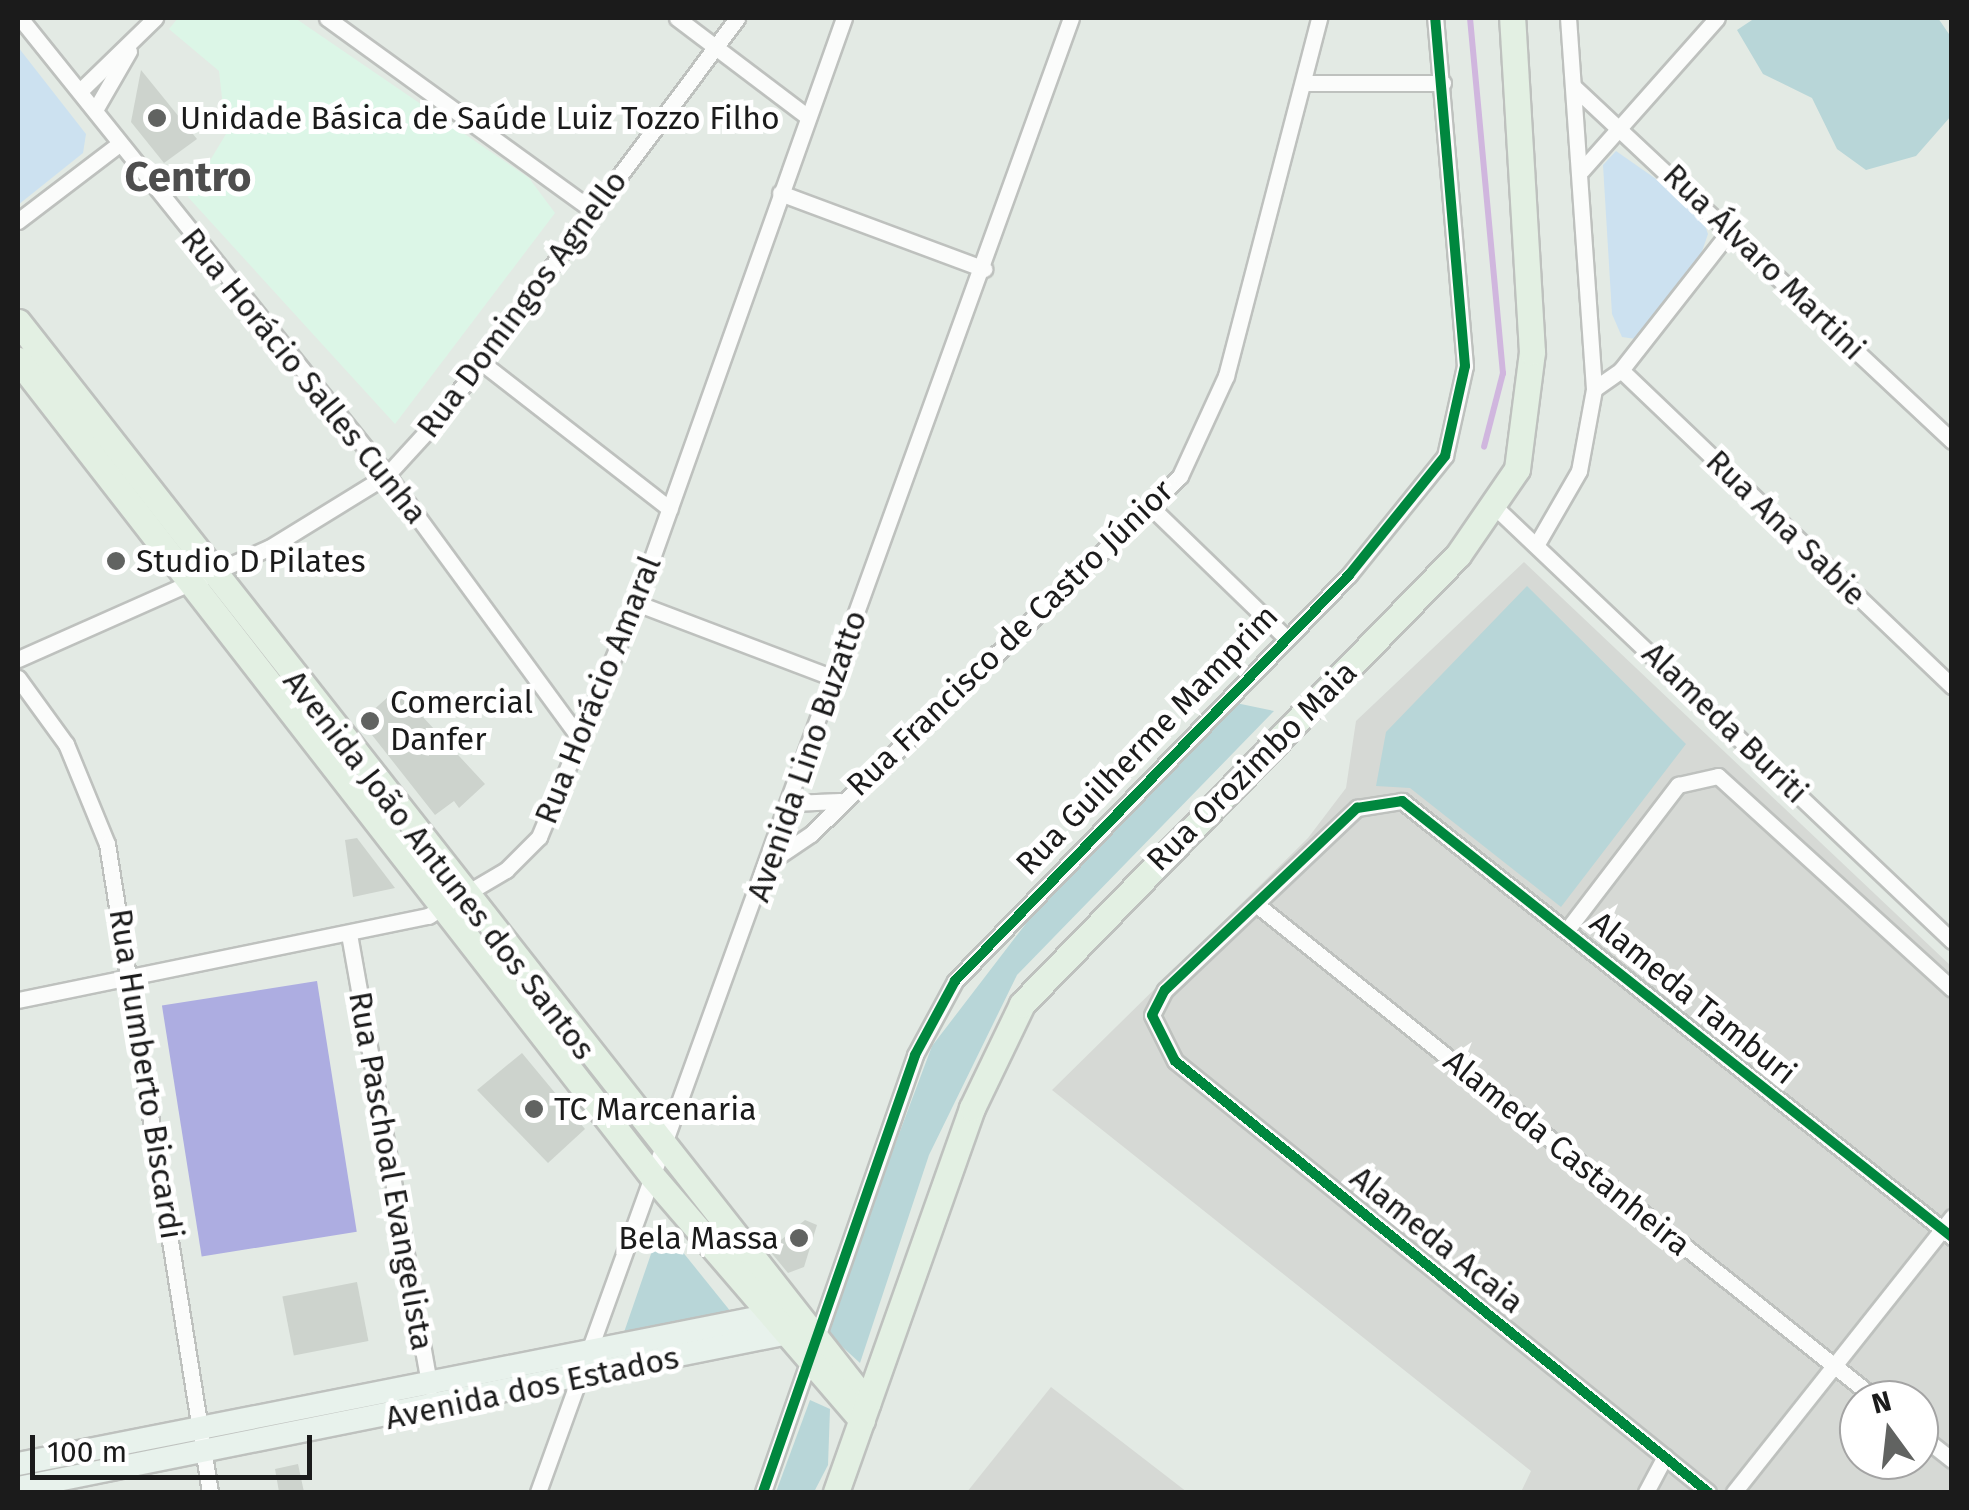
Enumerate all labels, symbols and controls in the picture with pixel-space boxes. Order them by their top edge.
place label: Unidade Básica de Saúde Luiz Tozzo Filho [180,99,780,137]
marker: Unidade Básica de Saúde Luiz Tozzo Filho [144,105,170,131]
district label: Centro [124,152,252,202]
street label: Rua Álvaro Martini [1655,156,1873,368]
street label: Rua Domingos Agnello [409,163,635,445]
street label: Rua Horácio Salles Cunha [173,220,435,532]
street label: Rua Ana Sabie [1698,442,1874,614]
street label: Rua Francisco de Castro Júnior [839,472,1181,804]
place label: Studio D Pilates [136,542,366,580]
marker: Studio D Pilates [105,550,127,572]
street label: Rua Horácio Amaral [527,551,669,829]
street label: Rua Guilherme Mamprim [1008,597,1286,883]
street label: Avenida Lino Buzatto [739,605,875,907]
street label: Alameda Buriti [1634,635,1816,811]
street label: Rua Orozimbo Maia [1139,653,1365,879]
street label: Avenida João Antunes dos Santos [275,663,603,1067]
place label: Comercial Danfer [390,684,533,759]
marker: Comercial Danfer [359,710,381,732]
street label: Alameda Tamburi [1582,903,1804,1093]
street label: Rua Humberto Biscardi [101,906,191,1242]
street label: Rua Paschoal Evangelista [341,989,441,1353]
street label: Alameda Castanheira [1436,1042,1698,1264]
place label: TC Marcenaria [554,1090,757,1128]
marker: TC Marcenaria [523,1098,545,1120]
street label: Alameda Acaia [1343,1158,1531,1322]
place label: Bela Massa [618,1219,779,1257]
marker: Bela Massa [788,1227,810,1249]
street label: Avenida dos Estados [382,1338,682,1438]
north arrow [1839,1380,1939,1480]
text: N [1868,1384,1895,1421]
scale bar [35,1415,318,1477]
text: 100 m [47,1434,127,1470]

